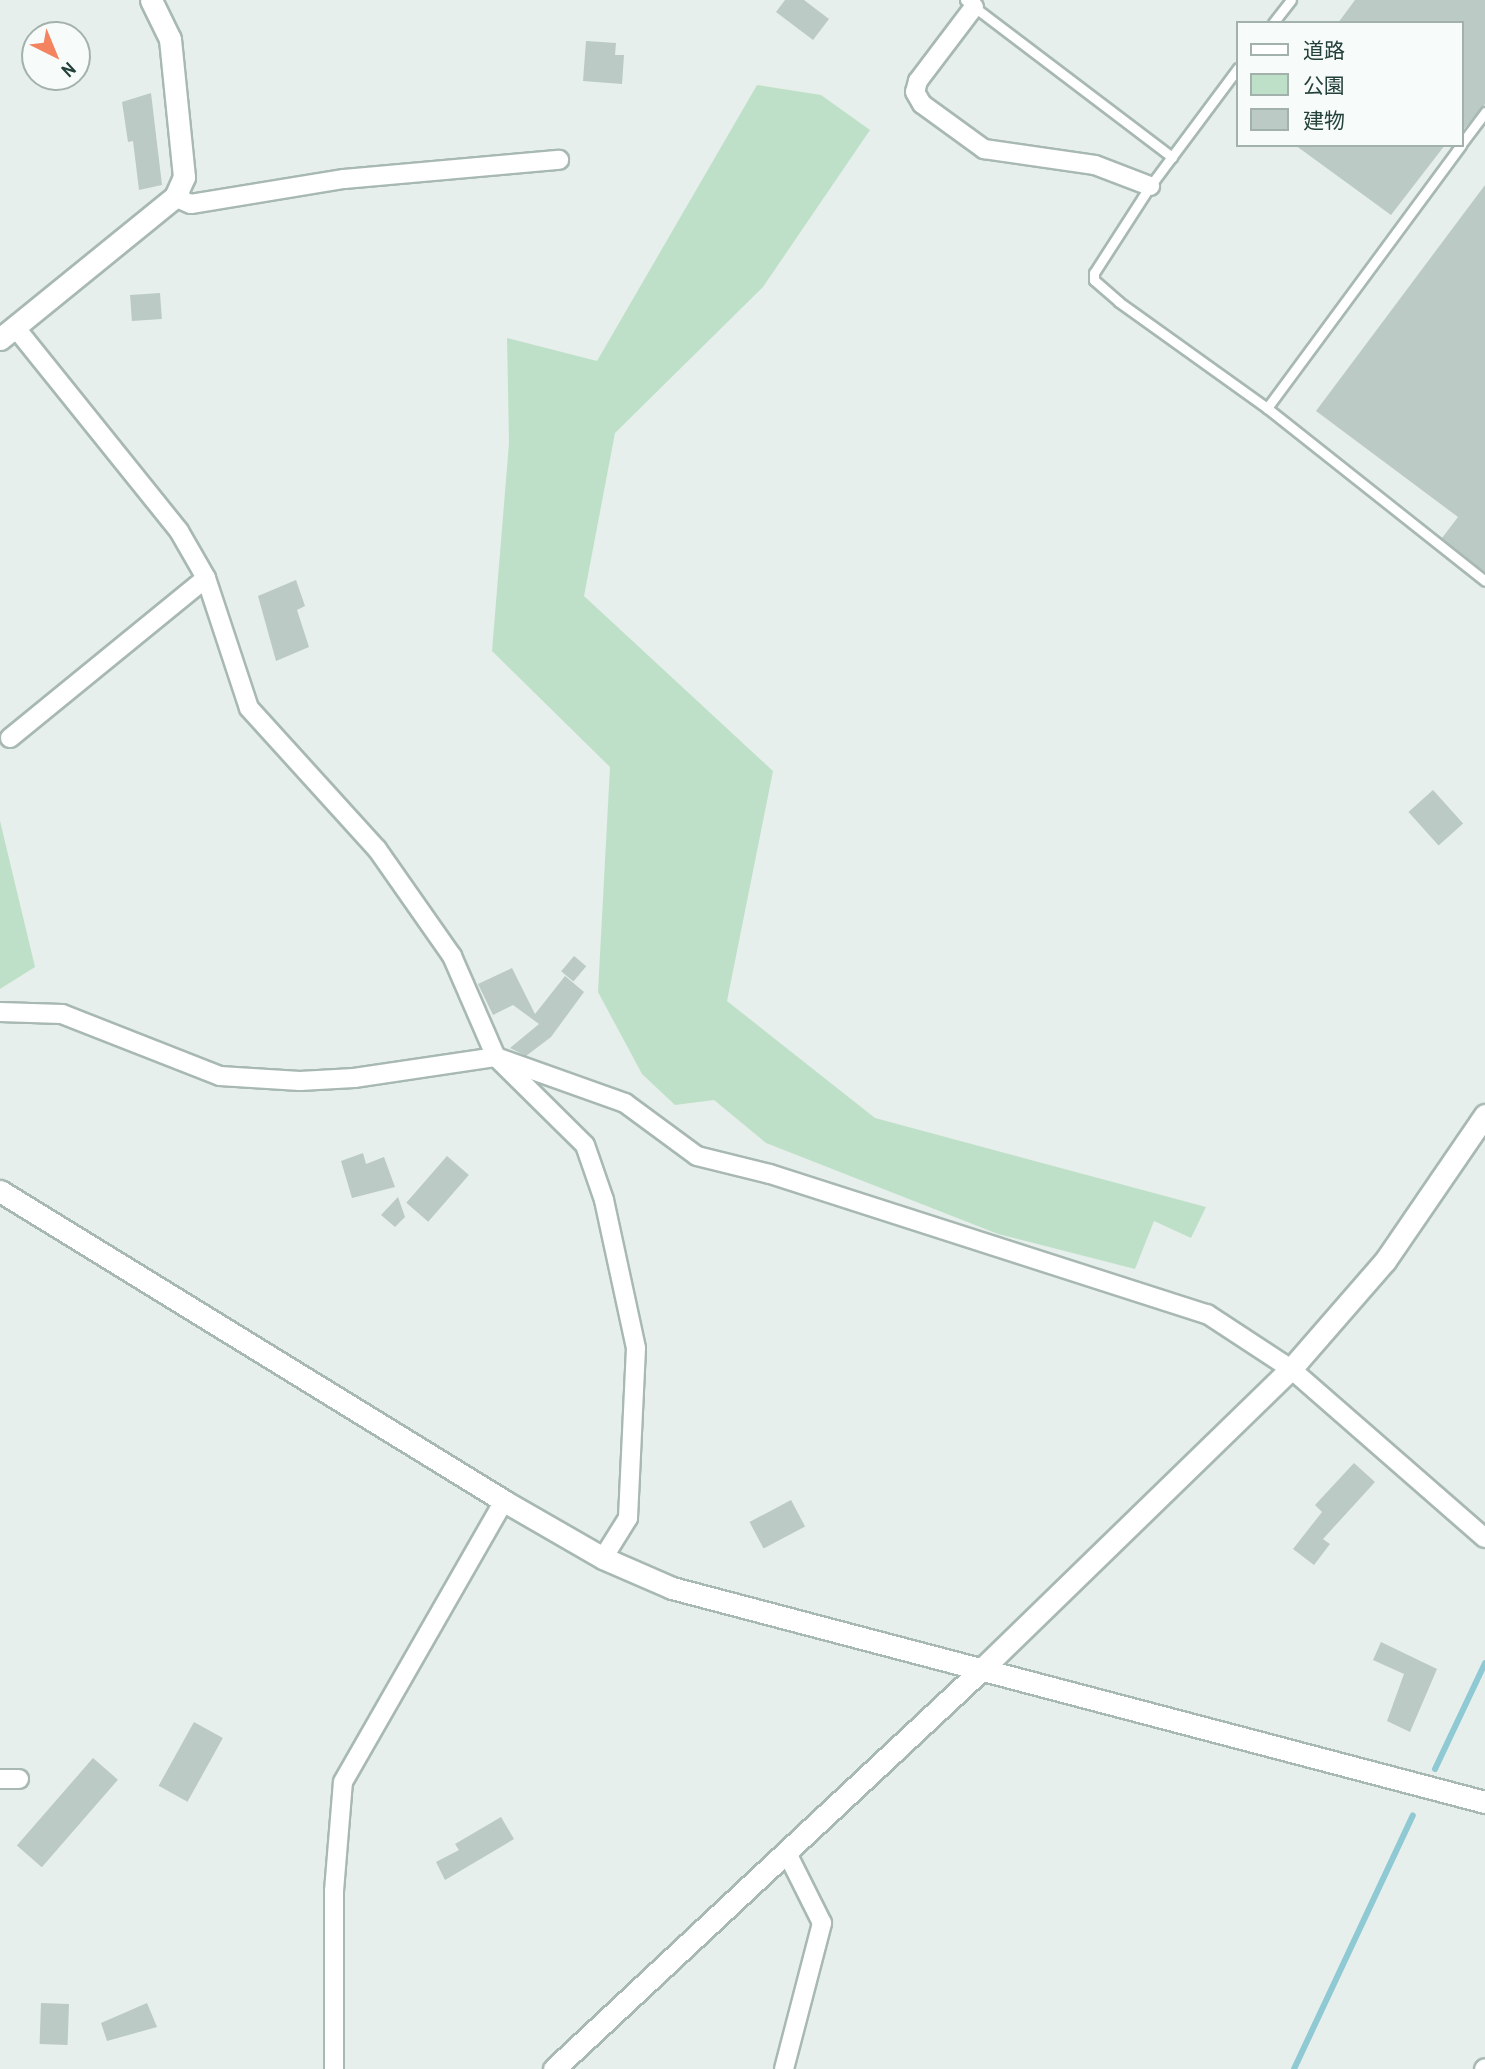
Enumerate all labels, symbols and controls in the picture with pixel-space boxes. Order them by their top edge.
north arrow [21,21,91,91]
legend [1236,21,1464,147]
text: 道路 [1303,36,1345,65]
text: N [56,57,82,83]
text: 公園 [1303,71,1345,100]
text: 建物 [1303,106,1345,135]

